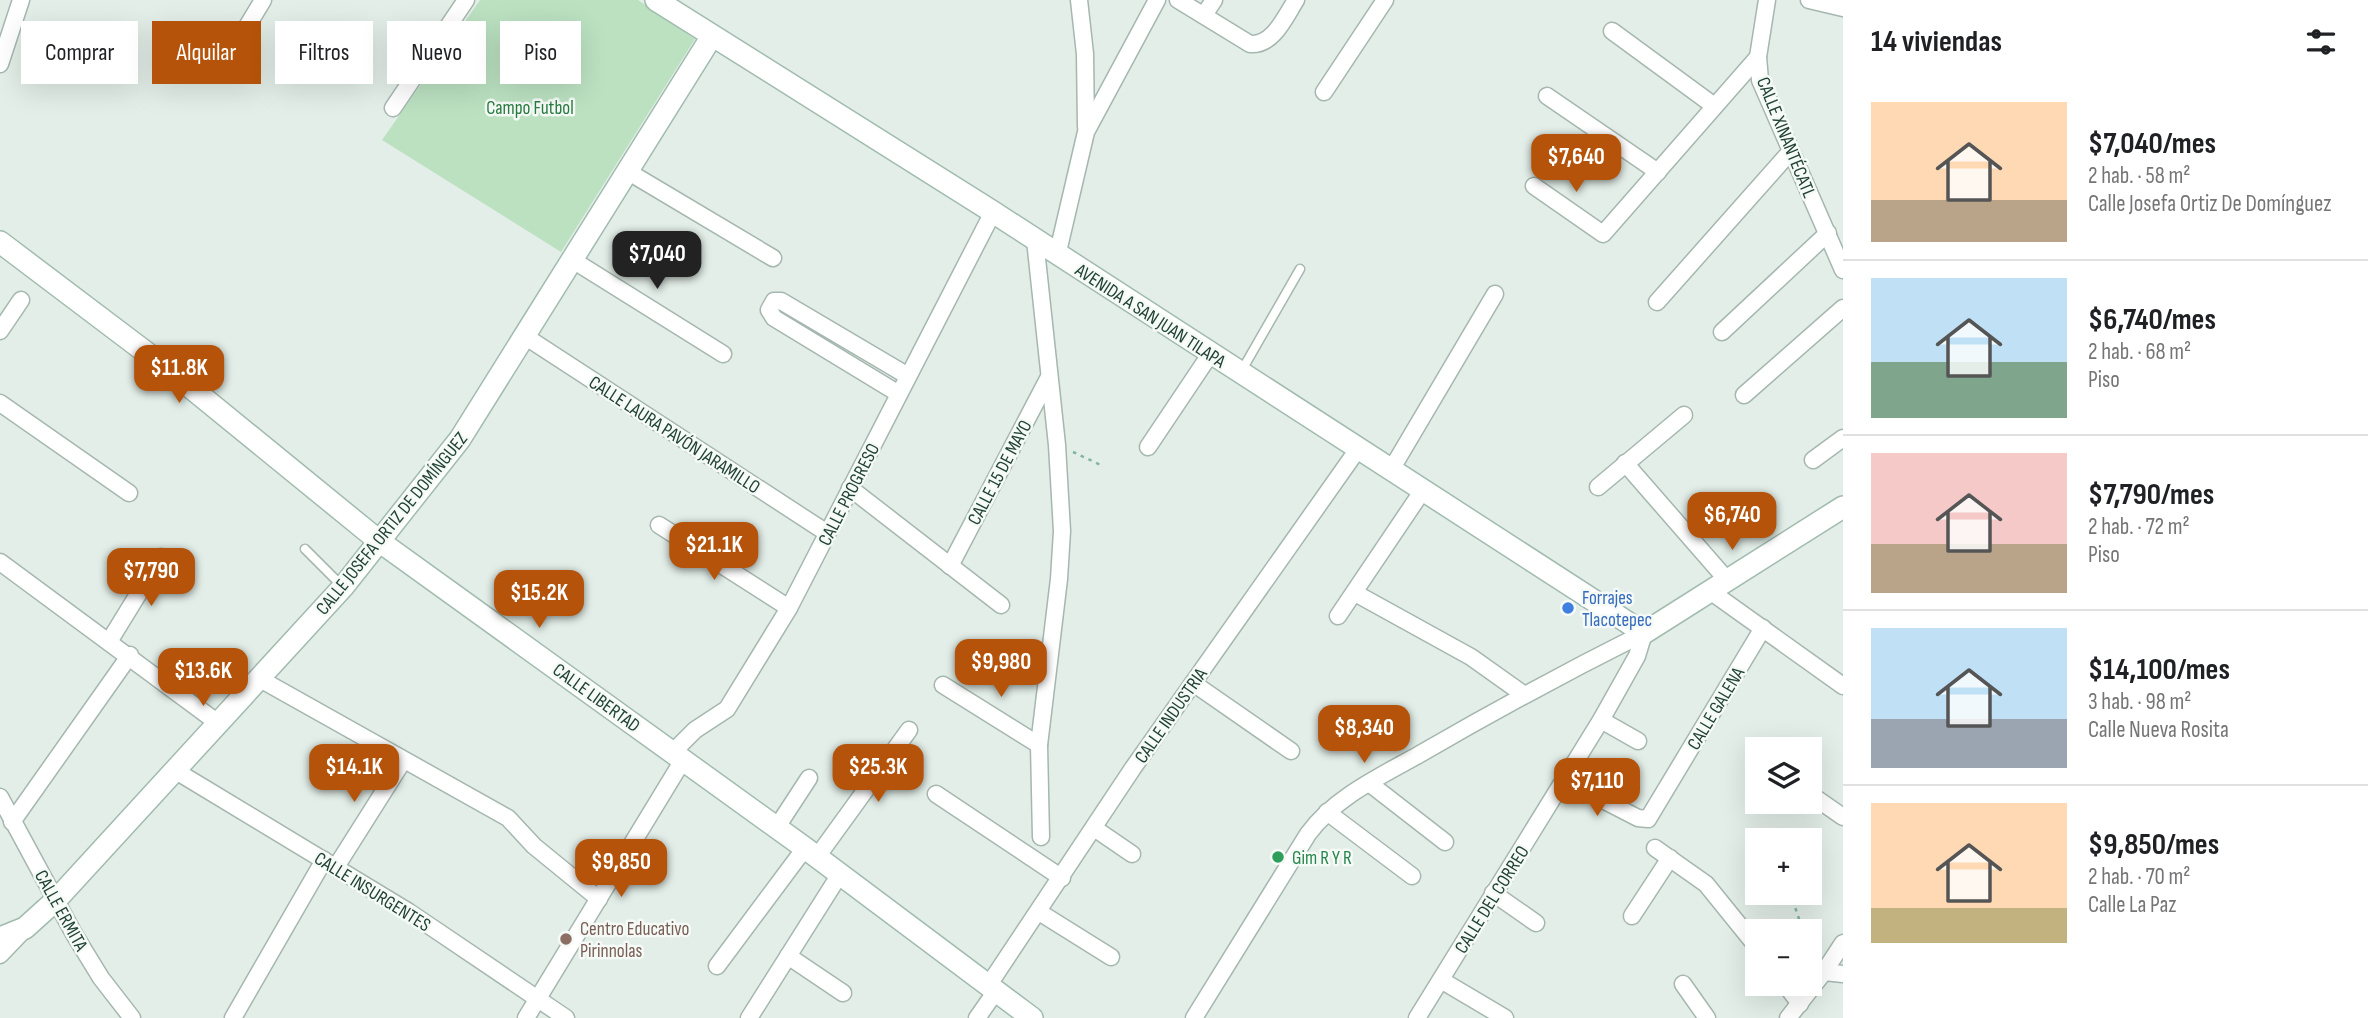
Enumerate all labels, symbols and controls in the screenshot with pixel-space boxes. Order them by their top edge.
chip: Comprar [21,21,138,84]
chip: Alquilar [152,21,261,84]
chip: Filtros [275,21,373,84]
chip: Nuevo [387,21,486,84]
chip: Piso [500,21,581,84]
icon: filters [2302,23,2340,61]
text: 14 viviendas [1871,24,2002,60]
street label: CALLE XINANTÉCATL [1751,74,1820,201]
park label: Campo Futbol [486,97,574,120]
text: $7,040/mes [2088,126,2216,162]
icon: home [1927,130,2011,214]
pin: $7,640 [1519,134,1633,194]
text: $7,640 [1547,143,1605,171]
text: 2 hab. · 58 m² [2088,162,2190,190]
text: Calle Josefa Ortiz De Domínguez [2088,190,2331,218]
pin: $7,040 [600,232,714,291]
text: $7,040 [628,240,686,268]
street label: AVENIDA A SAN JUAN TILAPA [1070,259,1230,374]
text: $6,740/mes [2088,302,2216,338]
icon: home [1927,306,2011,390]
text: 2 hab. · 68 m² [2088,338,2191,366]
pin: $11.8K [122,346,236,405]
text: $11.8K [150,354,208,382]
text: Piso [2088,366,2120,394]
street label: CALLE LAURA PAVÓN JARAMILLO [584,371,764,499]
street label: CALLE 15 DE MAYO [963,416,1038,529]
street label: CALLE JOSEFA ORTIZ DE DOMÍNGUEZ [311,428,473,620]
street label: CALLE PROGRESO [814,440,885,550]
text: $7,790/mes [2088,477,2214,513]
icon: home [1927,481,2011,565]
pin: $6,740 [1675,492,1789,552]
text: $6,740 [1703,501,1761,529]
text: 2 hab. · 72 m² [2088,513,2190,541]
pin: $21.1K [657,522,771,582]
text: $21.1K [685,531,743,559]
text: Piso [2088,541,2120,569]
pin: $7,790 [94,548,208,608]
text: $7,790 [123,557,179,585]
pin: $15.2K [482,570,596,630]
text: $15.2K [510,579,568,607]
place label: Forrajes Tlacotepec [1582,587,1652,632]
marker: Forrajes Tlacotepec [1560,600,1576,616]
pin: $9,980 [944,640,1058,699]
pin: $13.6K [146,648,260,708]
text: $9,980 [971,648,1031,676]
text: $14,100/mes [2088,652,2230,688]
icon: home [1927,656,2011,740]
text: $13.6K [174,657,232,685]
street label: CALLE LIBERTAD [548,659,644,738]
street label: CALLE GALENA [1683,662,1750,754]
street label: CALLE INDUSTRIA [1130,663,1213,768]
text: 3 hab. · 98 m² [2088,688,2191,716]
pin: $8,340 [1307,706,1421,765]
text: $8,340 [1334,714,1394,742]
text: Calle Nueva Rosita [2088,716,2229,744]
map controls [1745,737,1822,996]
button: layers [1745,737,1822,814]
pin: $14.1K [297,744,411,804]
pin: $25.3K [821,744,935,804]
text: $14.1K [325,753,383,781]
text: $25.3K [849,753,907,781]
pin: $7,110 [1540,758,1654,818]
text: $7,110 [1570,767,1624,795]
text: $9,850/mes [2088,827,2219,863]
button: + [1745,828,1822,905]
icon: home [1927,831,2011,915]
pin: $9,850 [564,839,678,899]
street label: CALLE DEL CORREO [1450,842,1534,958]
street label: CALLE INSURGENTES [310,847,435,937]
place label: Gim R Y R [1292,847,1352,870]
text: $9,850 [591,848,651,876]
marker: Gim R Y R [1270,849,1286,865]
text: 2 hab. · 70 m² [2088,863,2190,891]
street label: CALLE ERMITA [29,866,93,956]
text: Calle La Paz [2088,891,2177,919]
place label: Centro Educativo Pirinnolas [580,918,689,963]
button: − [1745,919,1822,996]
marker: Centro Educativo Pirinnolas [558,931,574,947]

